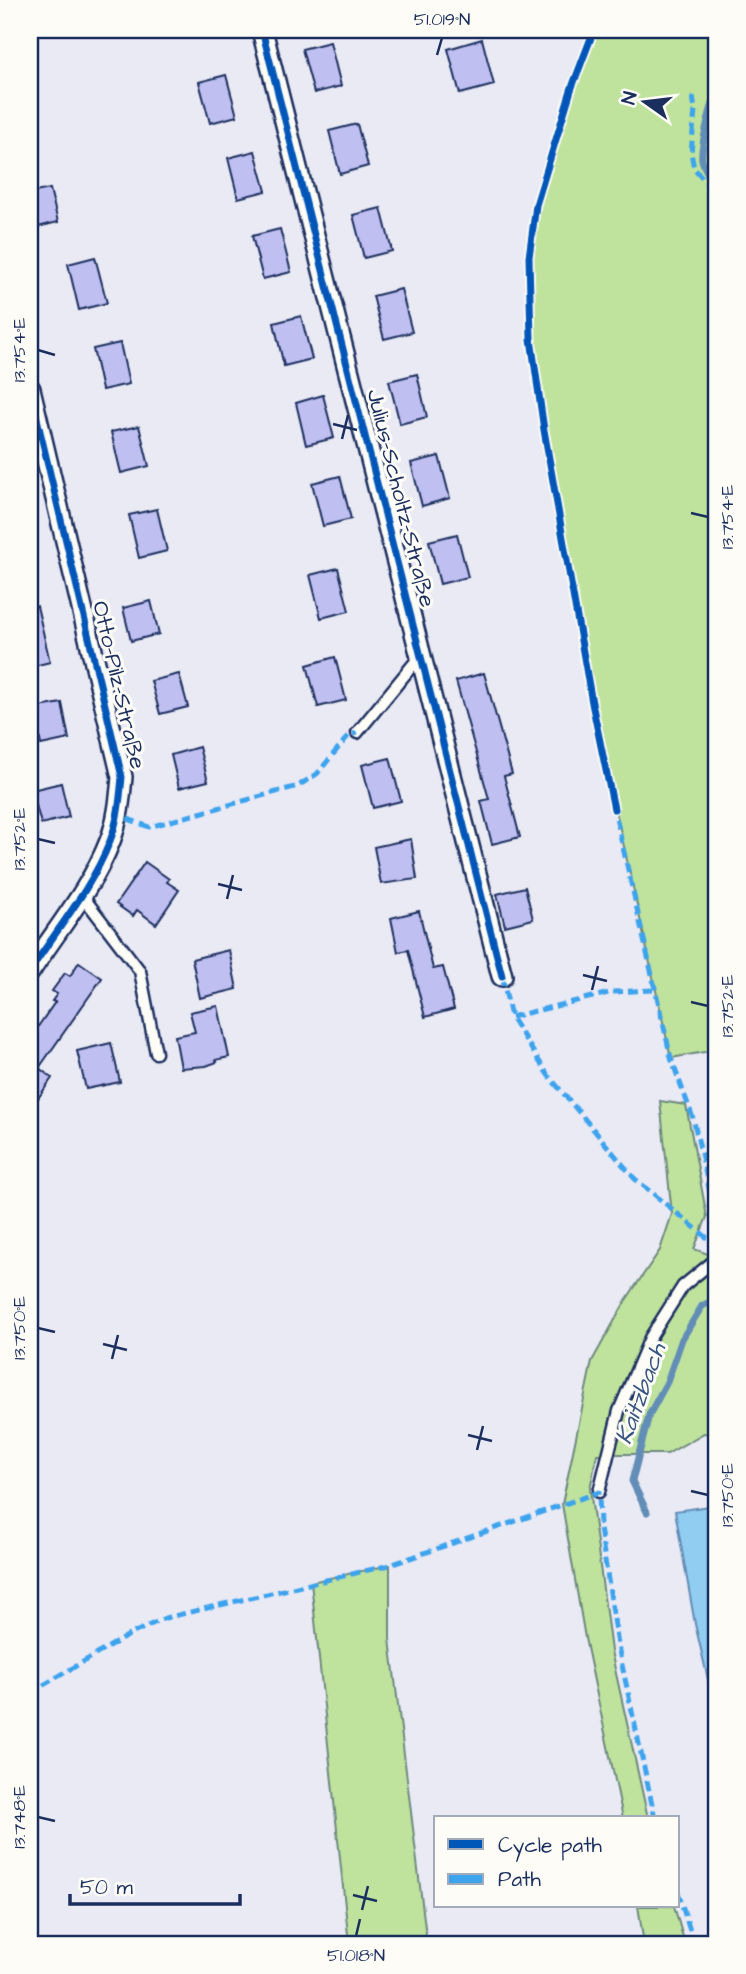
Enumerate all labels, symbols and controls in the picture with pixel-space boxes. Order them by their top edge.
text: 51.019°N [414,7,470,32]
north arrow [610,66,680,136]
text: N [615,89,645,107]
text: 13.754°E [7,317,32,382]
street label: Julius-Scholtz-Straße [358,386,444,610]
text: 13.754°E [715,484,740,549]
street label: Otto-Pilz-Straße [84,598,154,772]
text: 13.752°E [7,807,32,870]
text: 13.752°E [715,974,740,1037]
text: 13.750°E [7,1296,32,1360]
water label: Kaitzbach [607,1338,675,1449]
text: 13.750°E [715,1463,740,1527]
text: 13.748°E [7,1785,32,1849]
legend [434,1816,680,1908]
text: Cycle path [498,1831,603,1862]
scale bar [70,1862,240,1906]
text: Path [498,1865,542,1894]
text: 50 m [80,1873,134,1902]
text: 51.018°N [327,1943,385,1968]

